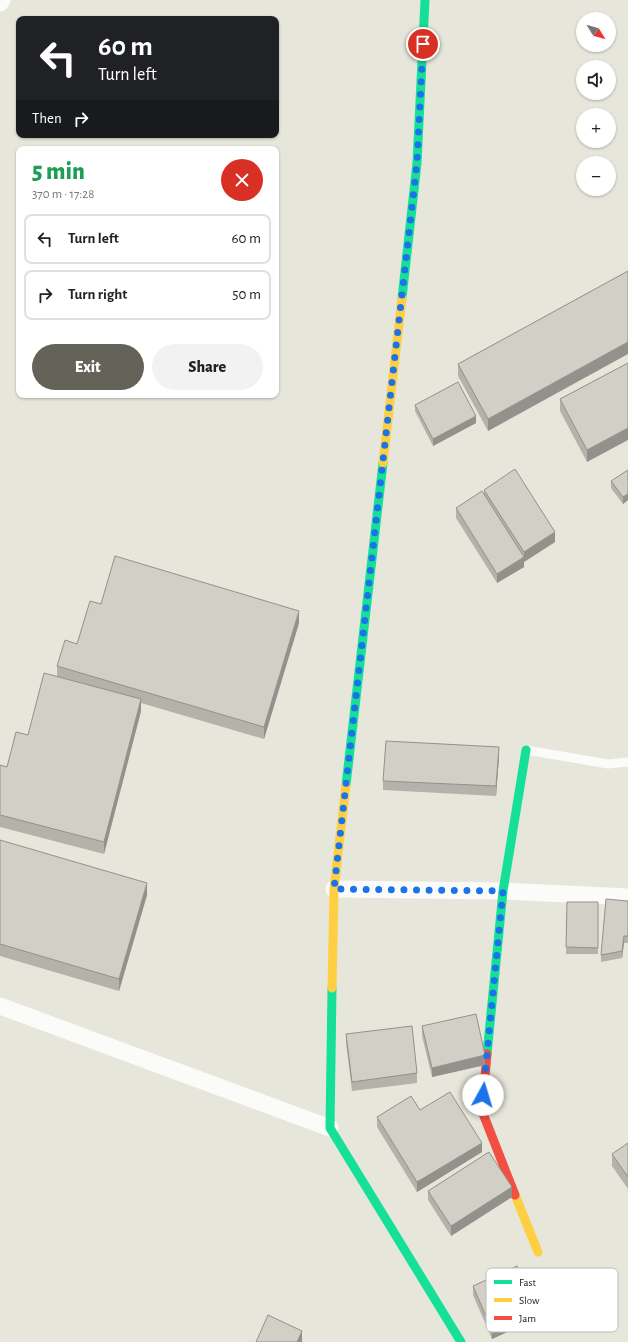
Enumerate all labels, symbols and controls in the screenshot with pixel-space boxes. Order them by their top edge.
north arrow [576,12,616,52]
map controls [576,12,616,196]
pin [406,27,440,61]
icon: left [32,32,84,84]
text: 60 m [98,33,153,61]
icon: arrive [412,33,434,55]
button: sound [576,60,616,100]
text: Turn left [98,66,157,84]
icon: right [70,108,92,130]
button: + [576,108,616,148]
text: Then [32,111,62,126]
button: − [576,156,616,196]
button: close [221,159,263,201]
text: 5 min [32,160,85,184]
text: 370 m · 17:28 [32,188,94,201]
icon: left [34,228,56,250]
text: Turn left [68,231,119,246]
text: 60 m [232,231,261,246]
icon: right [34,284,56,306]
text: Turn right [68,287,127,302]
text: 50 m [232,287,261,302]
button: Exit [32,344,144,390]
button: Share [152,344,263,390]
position arrow [462,1074,504,1116]
legend [486,1268,618,1332]
text: Fast [519,1277,537,1288]
text: Slow [519,1295,540,1306]
text: Jam [519,1313,536,1324]

